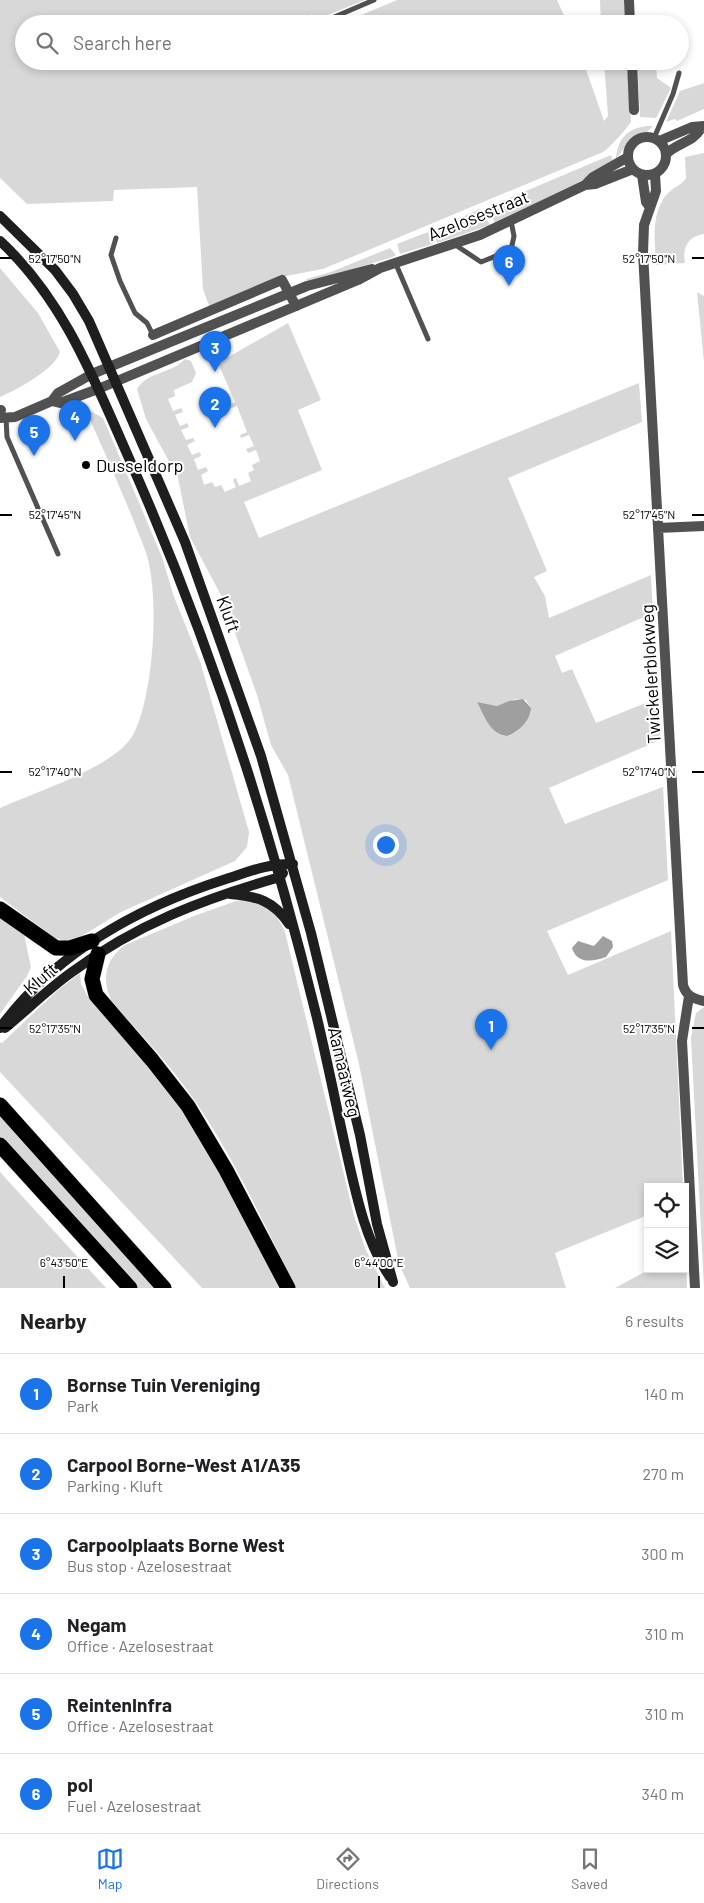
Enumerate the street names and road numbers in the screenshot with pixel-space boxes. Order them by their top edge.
street label: Azelosestraat [424,185,532,245]
street label: Kluft [212,593,246,635]
street label: Twickelerblokweg [635,604,665,744]
street label: Kluft [19,957,61,999]
street label: Aamaatweg [324,1025,366,1119]

